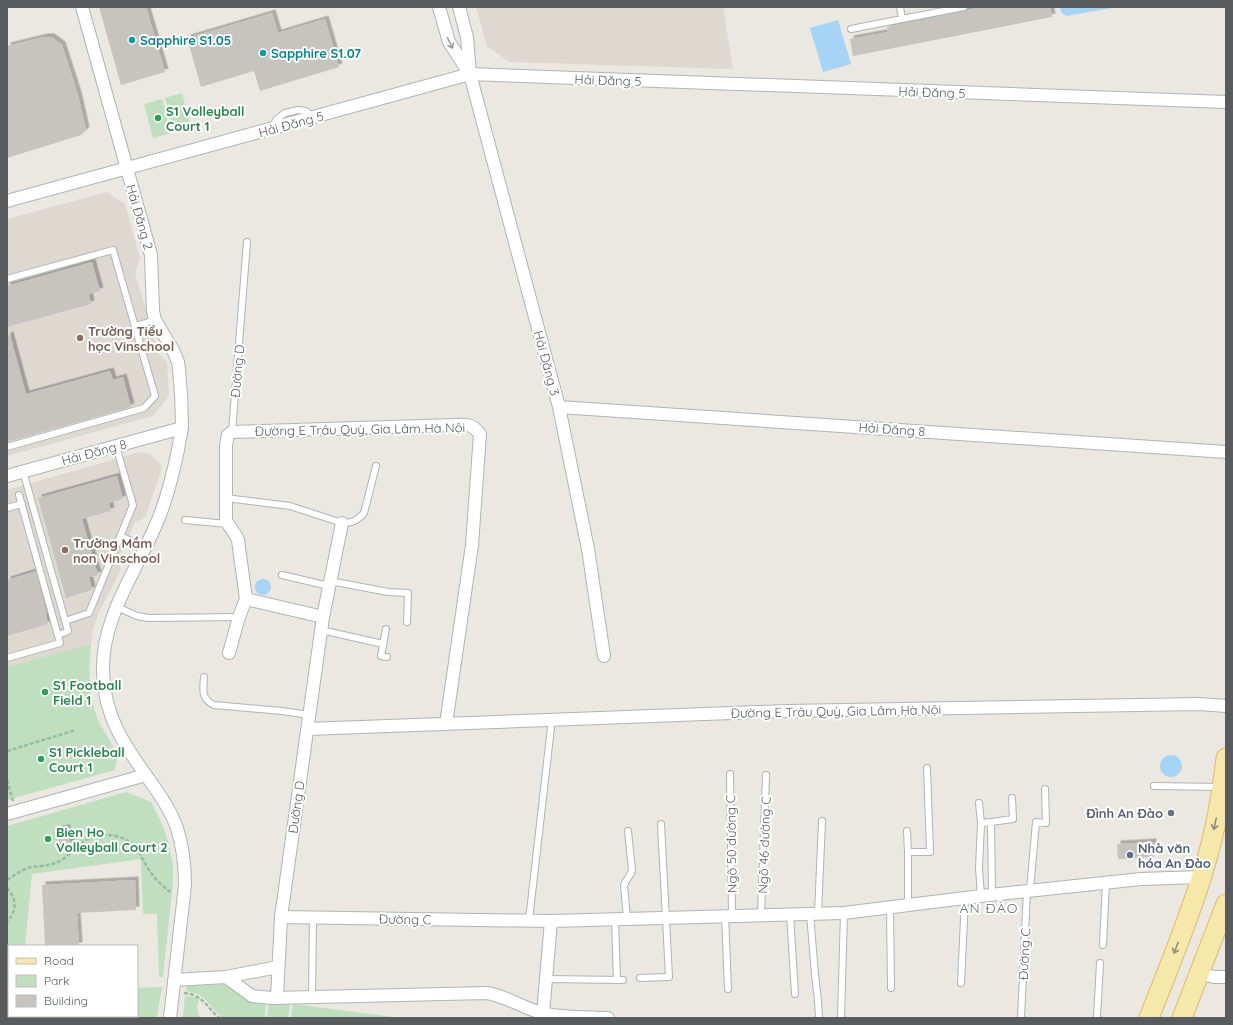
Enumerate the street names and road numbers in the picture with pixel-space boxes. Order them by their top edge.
street label: Hải Đăng 5 [574,71,642,89]
street label: Hải Đăng 5 [898,83,966,101]
street label: Hải Đăng 5 [257,108,325,140]
street label: Hải Đăng 2 [123,183,157,251]
street label: Hải Đăng 3 [531,329,563,398]
street label: Đường D [227,344,247,398]
street label: Đường E Trâu Quỳ, Gia Lâm Hà Nội [255,419,465,439]
street label: Hải Đăng 8 [858,419,926,439]
street label: Hải Đăng 8 [60,436,128,468]
street label: Đường E Trâu Quỳ, Gia Lâm Hà Nội [731,701,941,721]
street label: Đường D [284,780,308,834]
street label: Ngõ 50 đường C [722,794,740,893]
street label: Ngõ 46 đường C [754,796,774,894]
street label: Đường C [379,911,432,927]
street label: Đường C [1015,927,1033,981]

